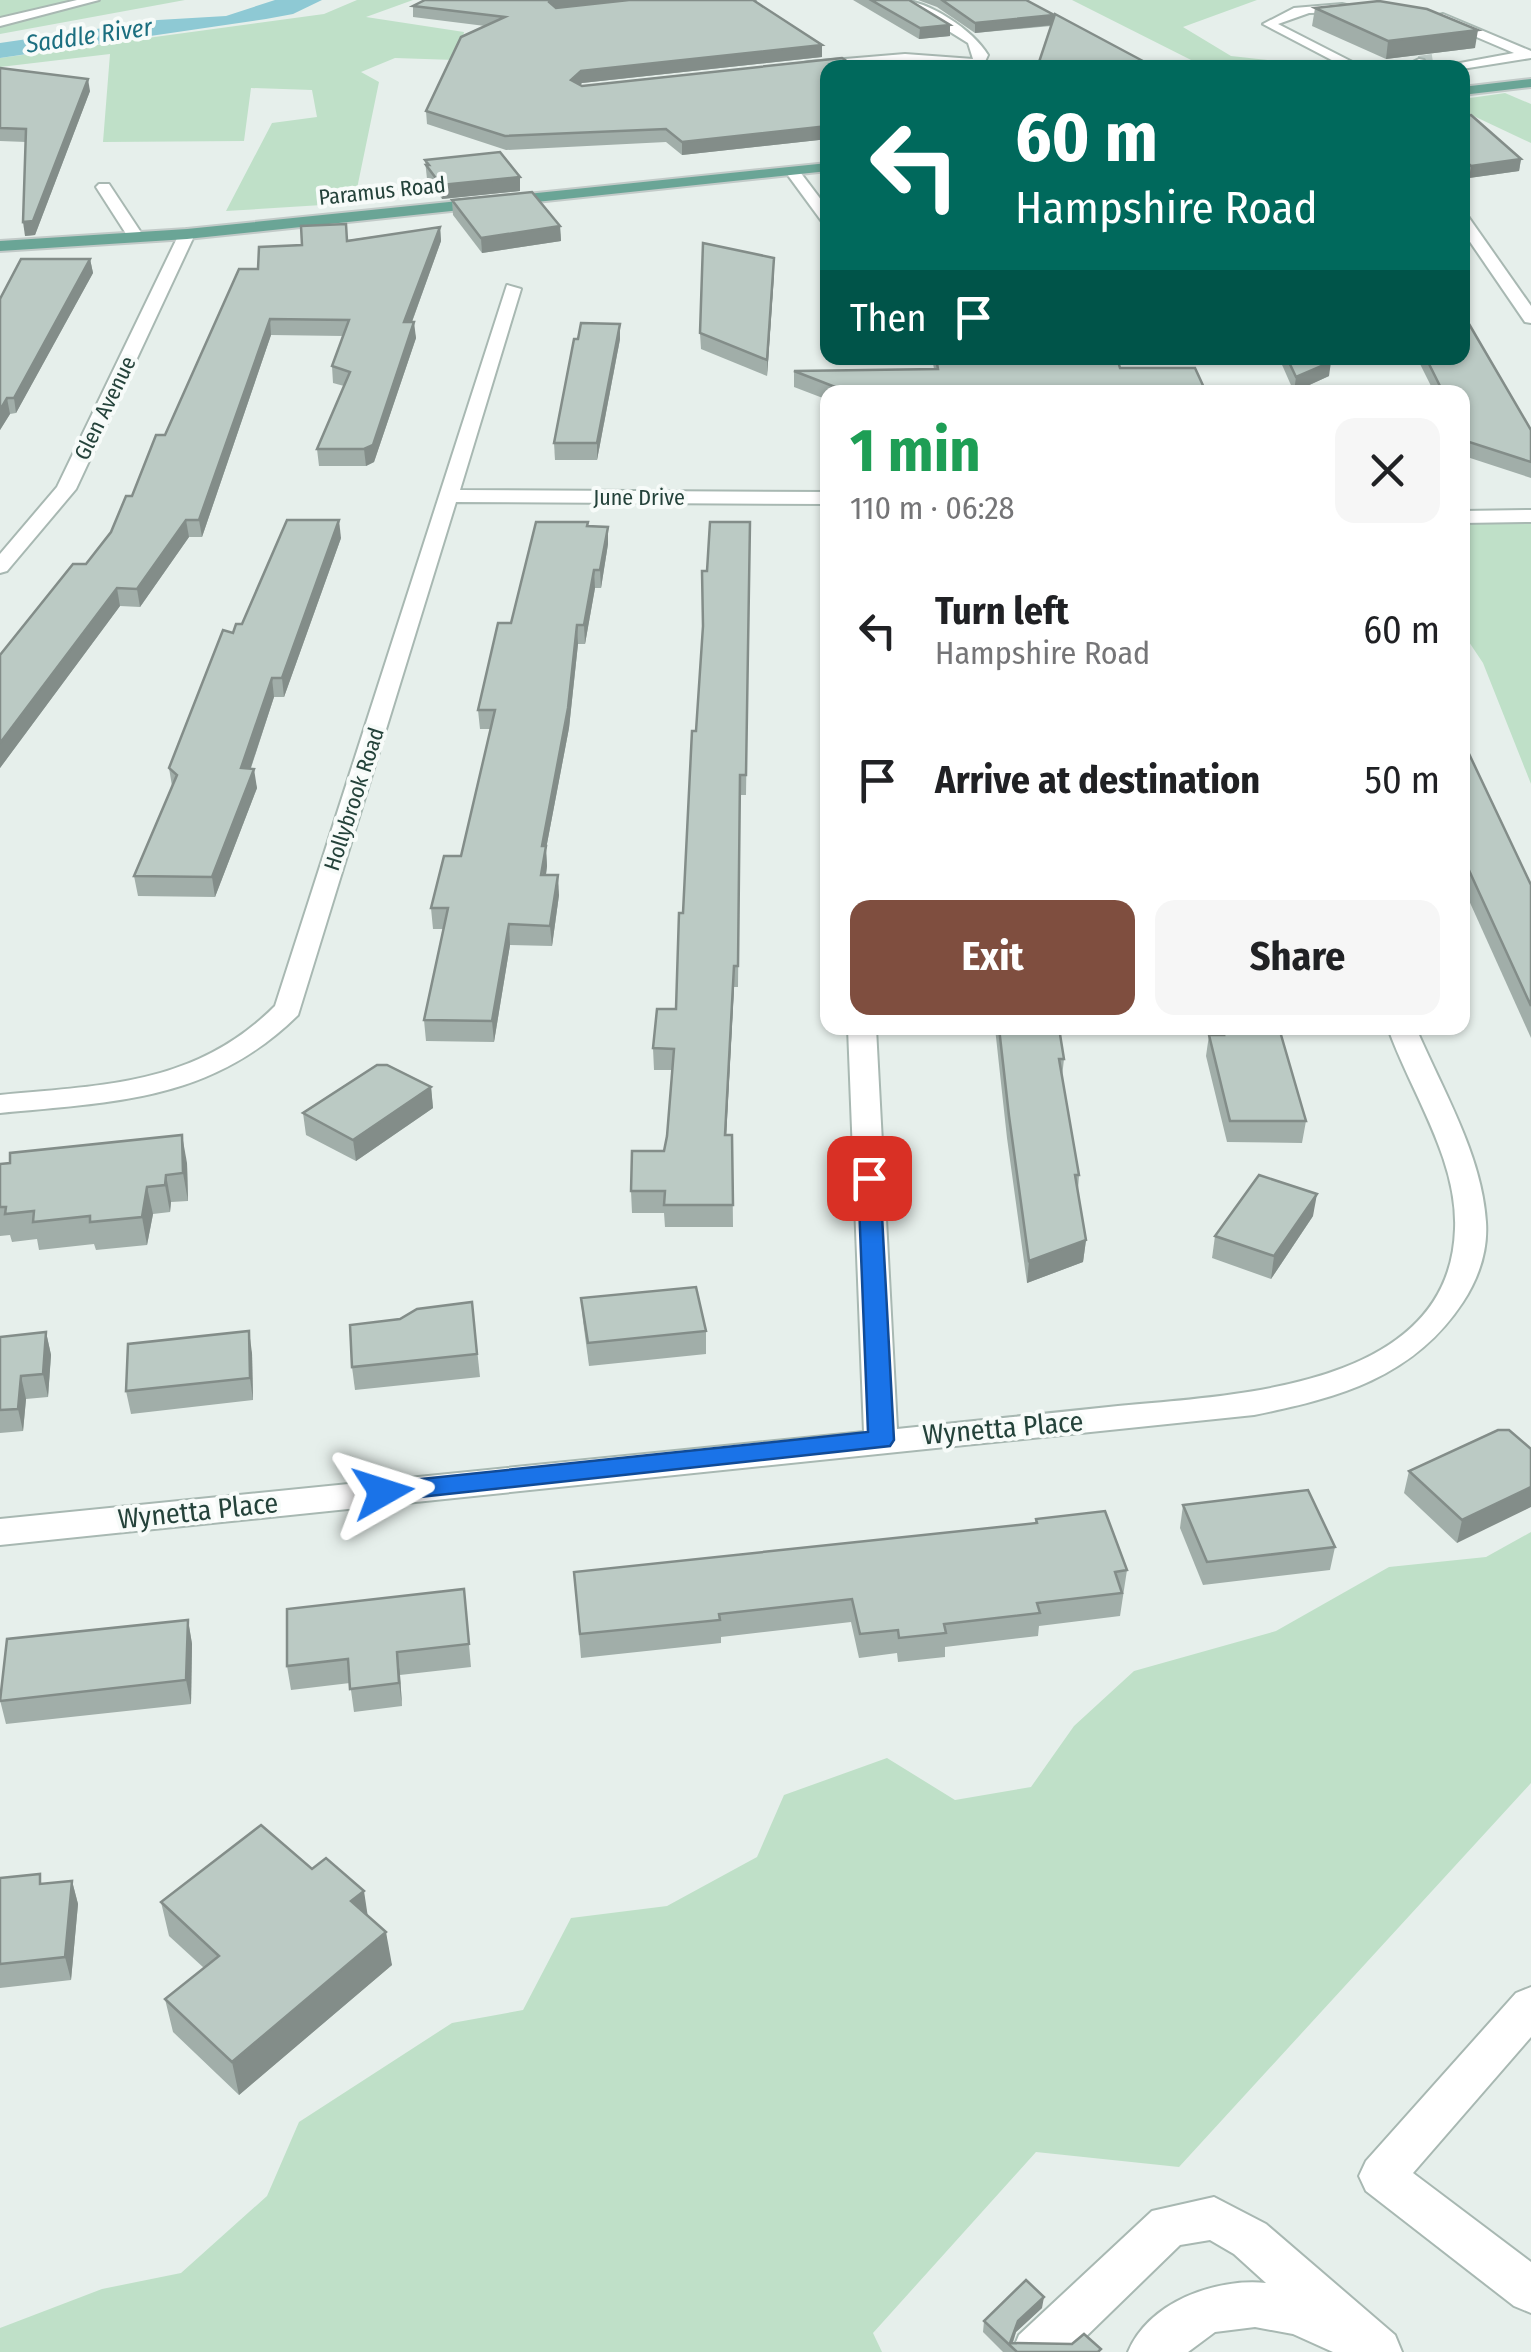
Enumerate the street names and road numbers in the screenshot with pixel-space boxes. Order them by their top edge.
street label: Paramus Road [317,171,447,211]
street label: Glen Avenue [68,352,142,464]
street label: June Drive [593,484,685,511]
street label: Hollybrook Road [318,724,390,874]
street label: Wynetta Place [921,1405,1085,1451]
street label: Wynetta Place [116,1486,280,1536]

